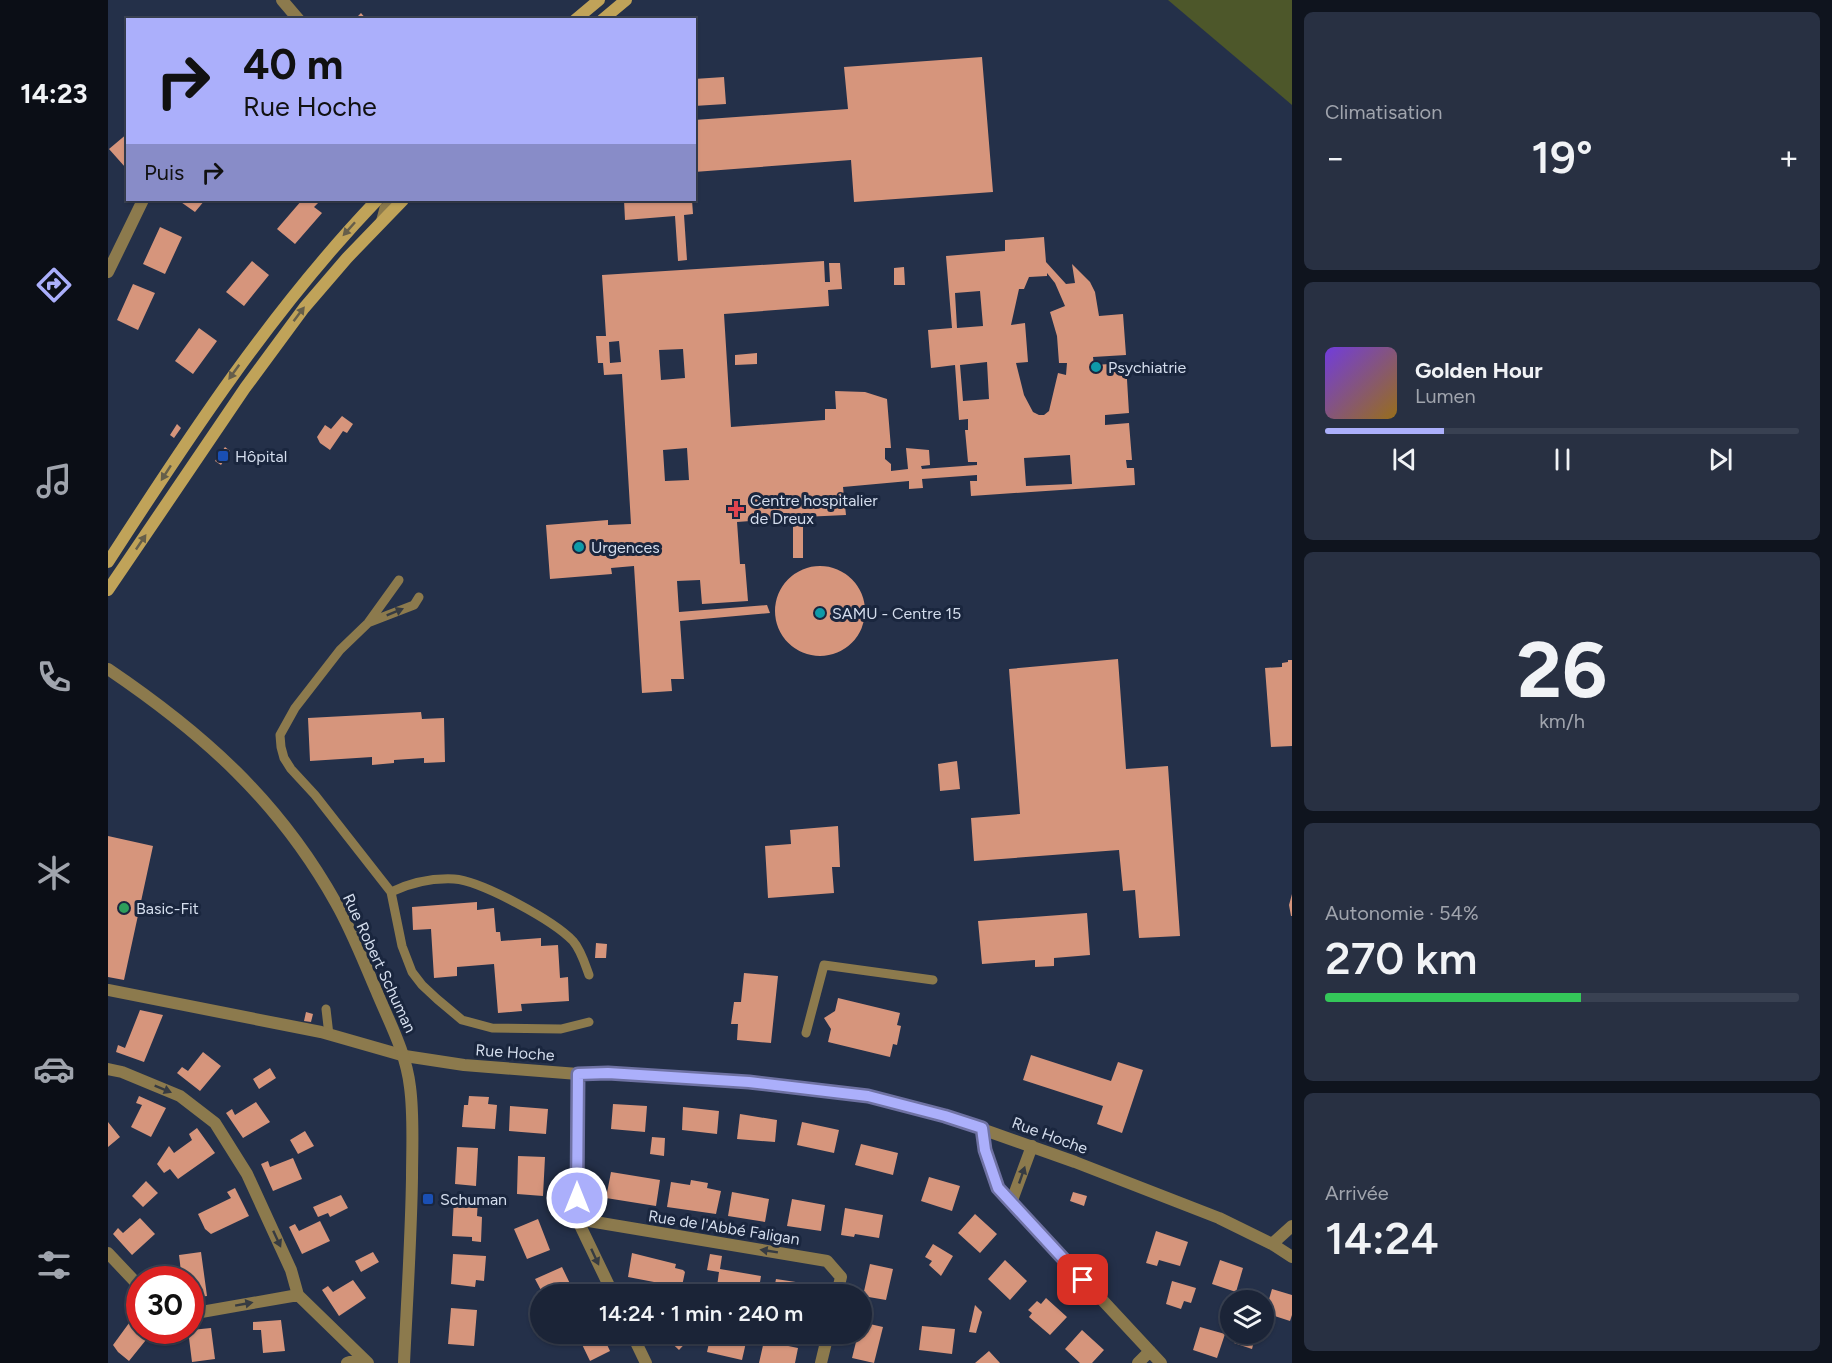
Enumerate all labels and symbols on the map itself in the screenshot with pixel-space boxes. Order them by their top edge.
one-way arrow [343,221,356,236]
one-way arrow [293,307,305,322]
place label: Psychiatrie [1108,358,1187,377]
marker: Psychiatrie [1089,360,1103,374]
one-way arrow [228,363,240,379]
place label: Hôpital [235,447,287,466]
marker: Hôpital [216,449,230,463]
one-way arrow [160,464,171,481]
place label: Centre hospitalier de Dreux [750,491,878,528]
marker: Centre hospitalier de Dreux [727,500,745,518]
one-way arrow [135,534,146,550]
place label: Urgences [591,538,660,557]
marker: Urgences [572,540,586,554]
place label: SAMU - Centre 15 [832,604,961,623]
marker: SAMU - Centre 15 [813,606,827,620]
one-way arrow [386,607,404,616]
street label: Rue Robert Schuman [339,891,420,1036]
place label: Basic-Fit [136,899,199,918]
marker: Basic-Fit [117,901,131,915]
street label: Rue Hoche [475,1040,555,1065]
one-way arrow [154,1085,172,1094]
street label: Rue Hoche [1009,1113,1091,1158]
one-way arrow [1018,1165,1027,1183]
position arrow [545,1166,609,1230]
place label: Schuman [440,1190,507,1209]
marker: Schuman [421,1192,435,1206]
street label: Rue de l'Abbé Faligan [647,1206,801,1249]
one-way arrow [273,1231,282,1248]
one-way arrow [759,1246,778,1255]
one-way arrow [591,1249,600,1266]
pin [1057,1254,1108,1305]
speed limit sign: 30 [126,1266,204,1344]
one-way arrow [235,1299,254,1308]

